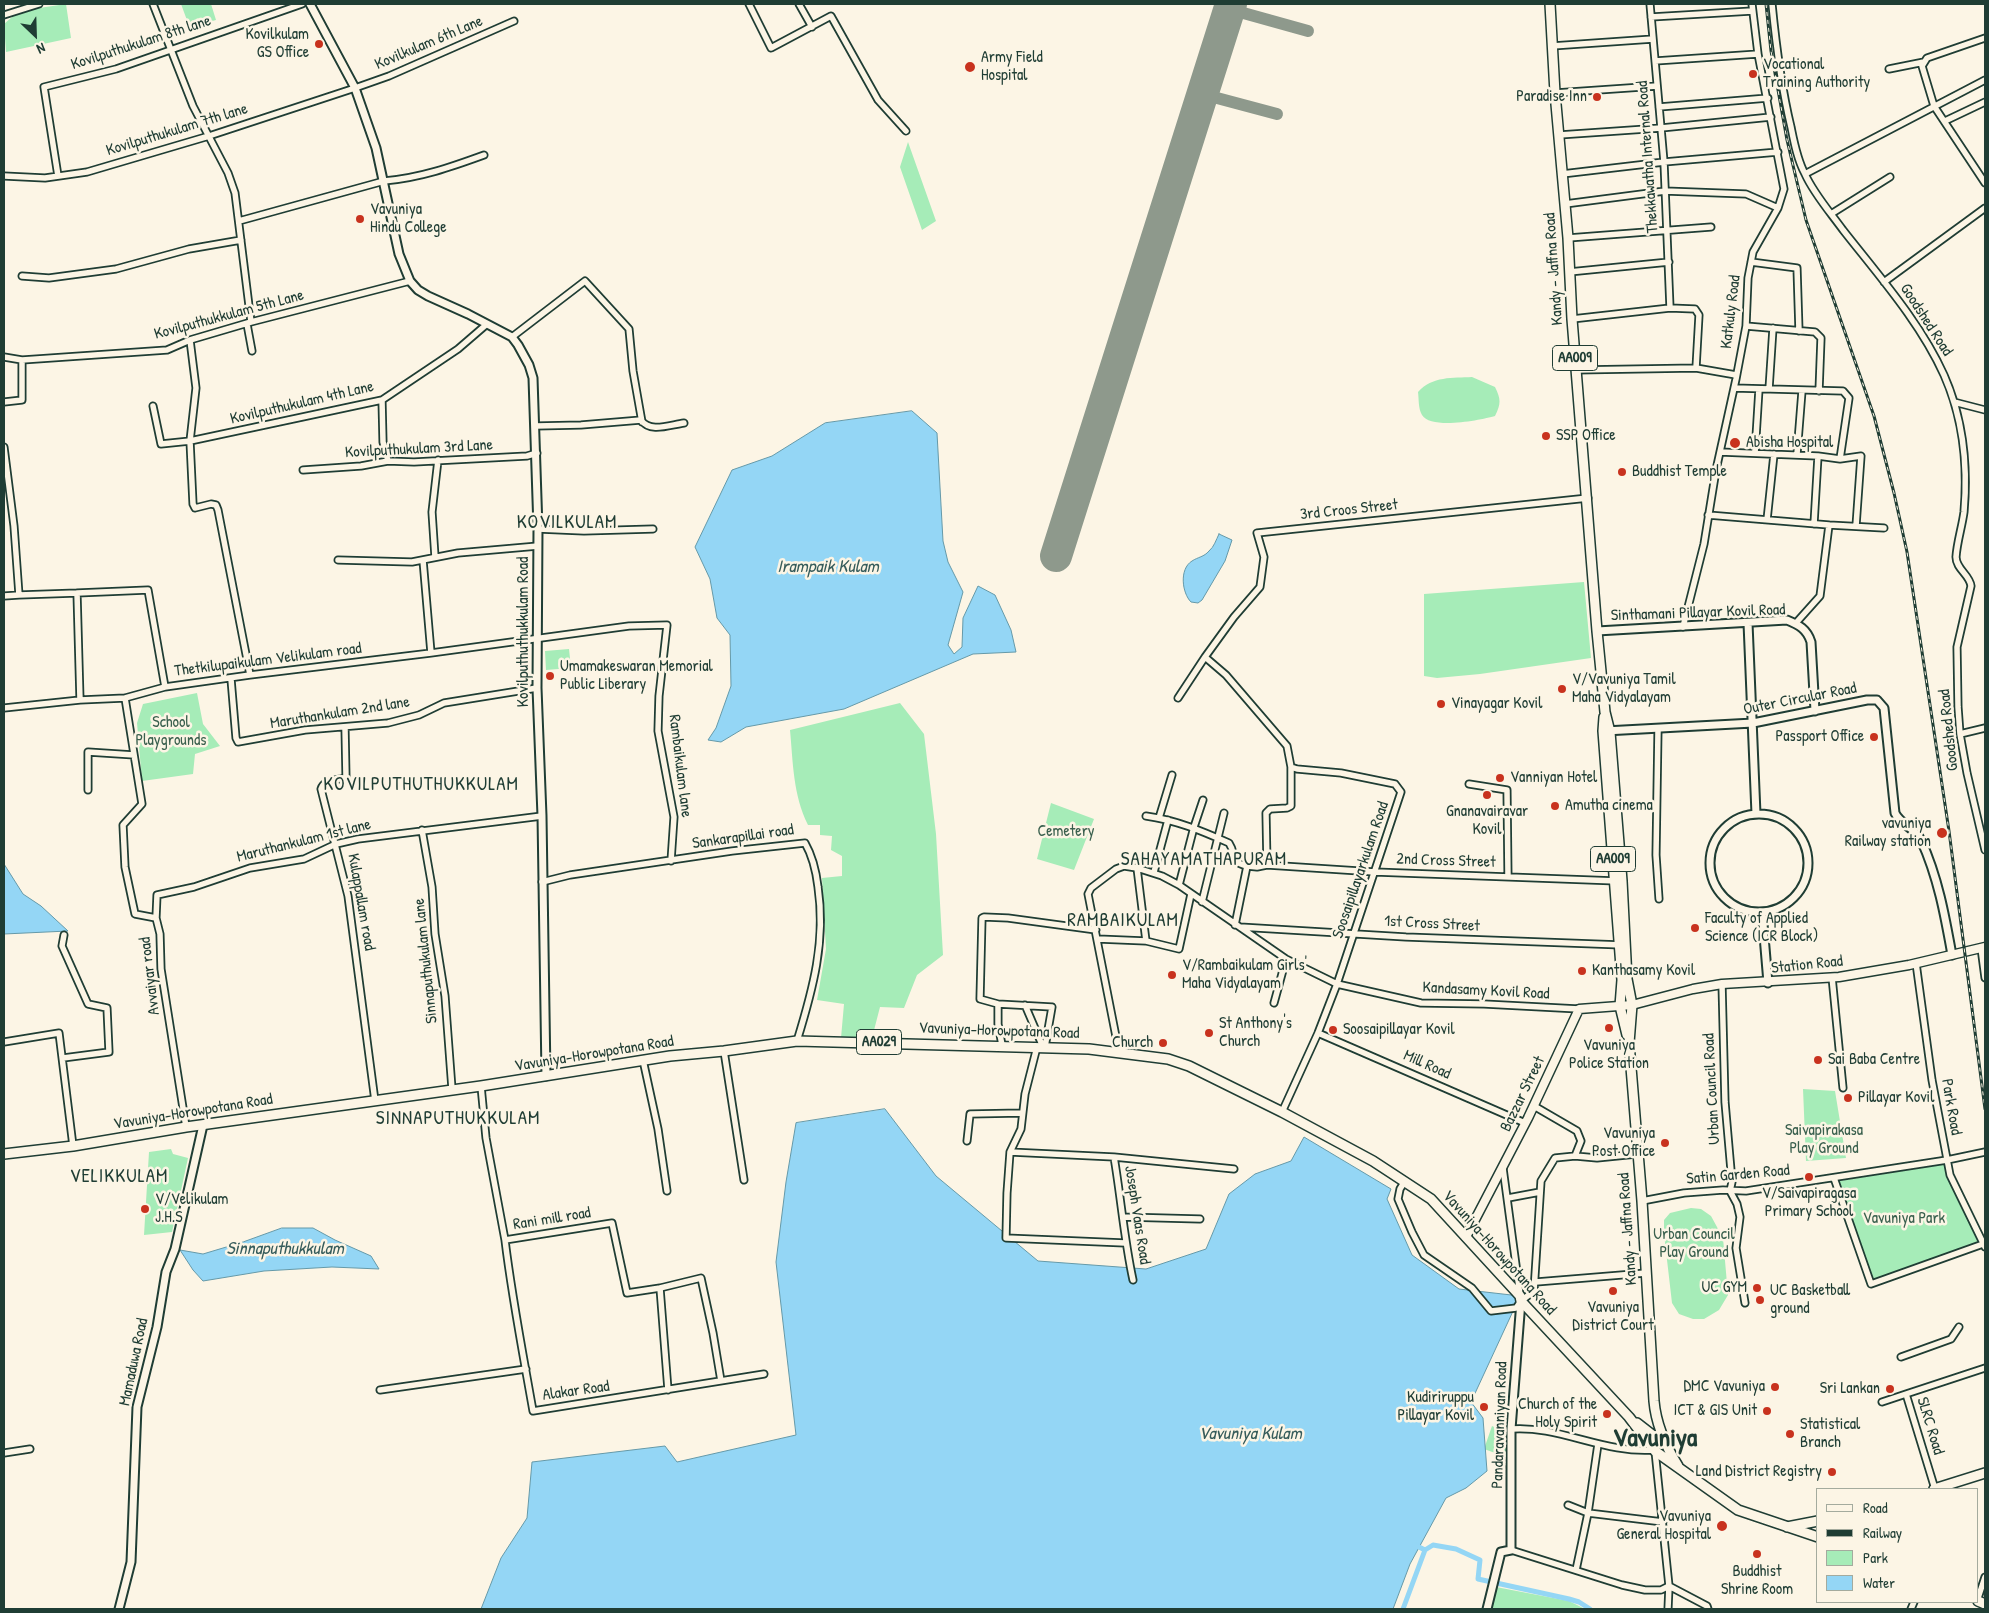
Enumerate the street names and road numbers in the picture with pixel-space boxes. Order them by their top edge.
street label: Kovilputhukulam 8th lane [69,11,213,75]
street label: Kovilkulam 6th Lane [372,12,486,74]
street label: Thekkawatha Internal Road [1633,80,1663,234]
street label: Kovilputhukulam 7th lane [104,99,250,161]
street label: Kandy - Jaffna Road [1540,212,1568,326]
street label: Katkuly Road [1717,274,1745,350]
street label: Goodshed Road [1896,280,1956,360]
street label: Kovilputhukkulam 5th Lane [152,286,306,344]
road number: AA009 [1552,346,1598,370]
street label: Kovilputhukulam 4th Lane [228,377,376,429]
street label: Kovilputhukulam 3rd Lane [345,436,493,462]
street label: 3rd Croos Street [1299,495,1399,525]
street label: Kovilputhuthukkulam Road [514,557,534,707]
street label: Sinthamani Pillayar Kovil Road [1610,600,1786,626]
street label: Thetkilupaikulam Velikulam road [173,639,363,681]
street label: Outer Circular Road [1742,679,1858,719]
street label: Goodshed Road [1935,688,1963,772]
street label: Maruthankulam 2nd lane [269,692,411,734]
street label: Rambaikulam lane [664,714,696,818]
street label: Soosaipillayarkulam Road [1329,799,1393,941]
street label: Maruthankulam 1st lane [235,815,373,867]
street label: Sankarapillai road [691,820,795,854]
road number: AA009 [1590,846,1636,872]
street label: 2nd Cross Street [1396,850,1496,872]
street label: Kulappallam road [343,852,379,952]
street label: Sinnaputhukulam lane [410,897,442,1025]
street label: 1st Cross Street [1384,912,1480,936]
street label: Avvaiyar road [136,936,164,1016]
street label: Station Road [1770,952,1844,978]
street label: Kandasamy Kovil Road [1422,978,1550,1004]
street label: Vavuniya-Horowpotana Road [918,1019,1080,1043]
road number: AA029 [856,1030,902,1054]
street label: Vavuniya-Horowpotana Road [513,1032,675,1076]
street label: Urban Council Road [1699,1033,1725,1145]
street label: Mill Road [1400,1046,1454,1084]
street label: Bazzar Street [1497,1053,1549,1135]
street label: Park Road [1937,1077,1965,1137]
street label: Vavuniya-Horowpotana Road [112,1090,274,1134]
street label: Satin Garden Road [1686,1161,1790,1189]
street label: Joseph Vaas Road [1120,1164,1154,1266]
street label: Kandy - Jaffna Road [1614,1172,1642,1286]
street label: Vavuniya-Horowpotana Road [1438,1187,1560,1319]
street label: Rani mill road [512,1203,592,1235]
street label: Mamaduwa Road [115,1316,153,1408]
street label: Pandaravanniyan Road [1488,1361,1512,1489]
street label: Alakar Road [541,1377,611,1405]
street label: SLRC Road [1912,1395,1948,1457]

